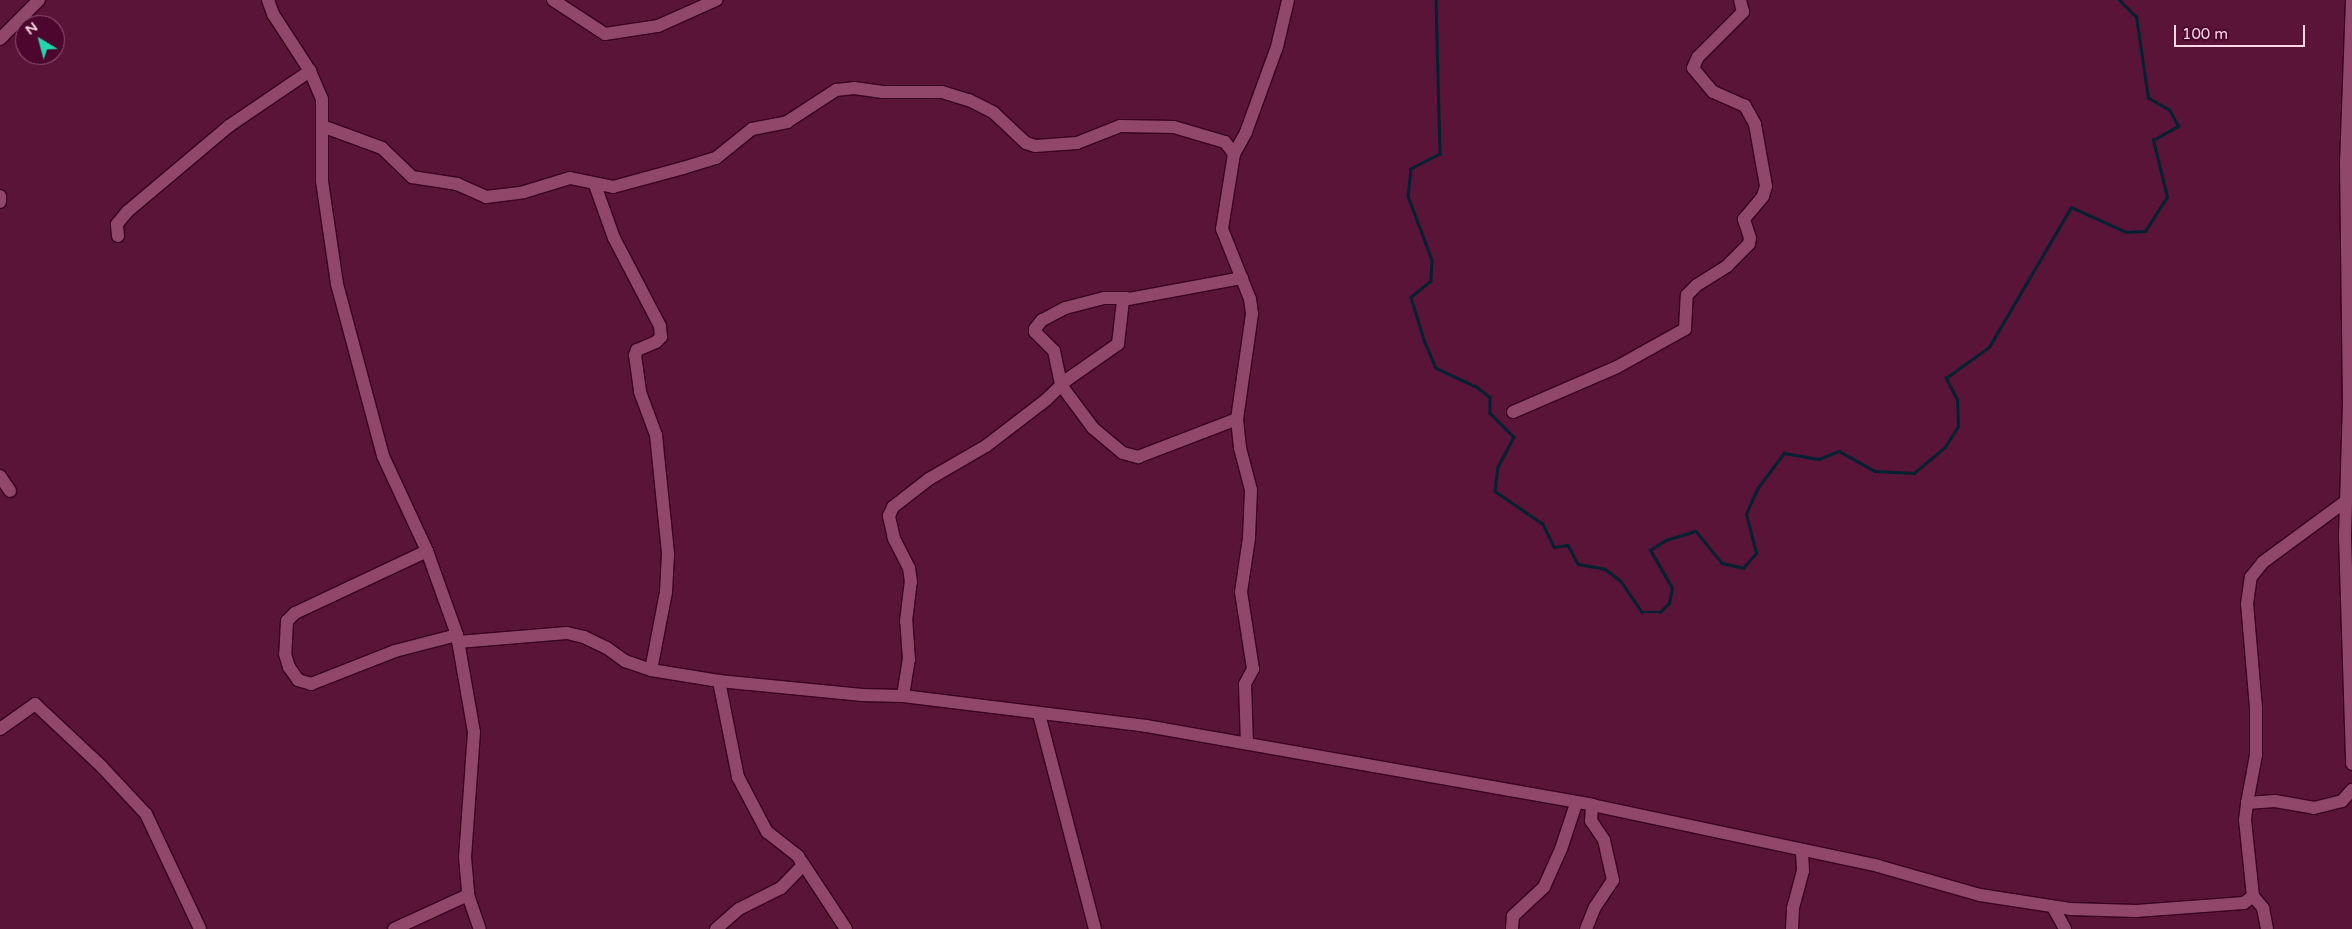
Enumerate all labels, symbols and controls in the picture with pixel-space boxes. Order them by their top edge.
north arrow [15,15,65,65]
scale bar [2177,15,2308,47]
text: N [22,18,41,39]
text: 100 m [2182,25,2228,43]

